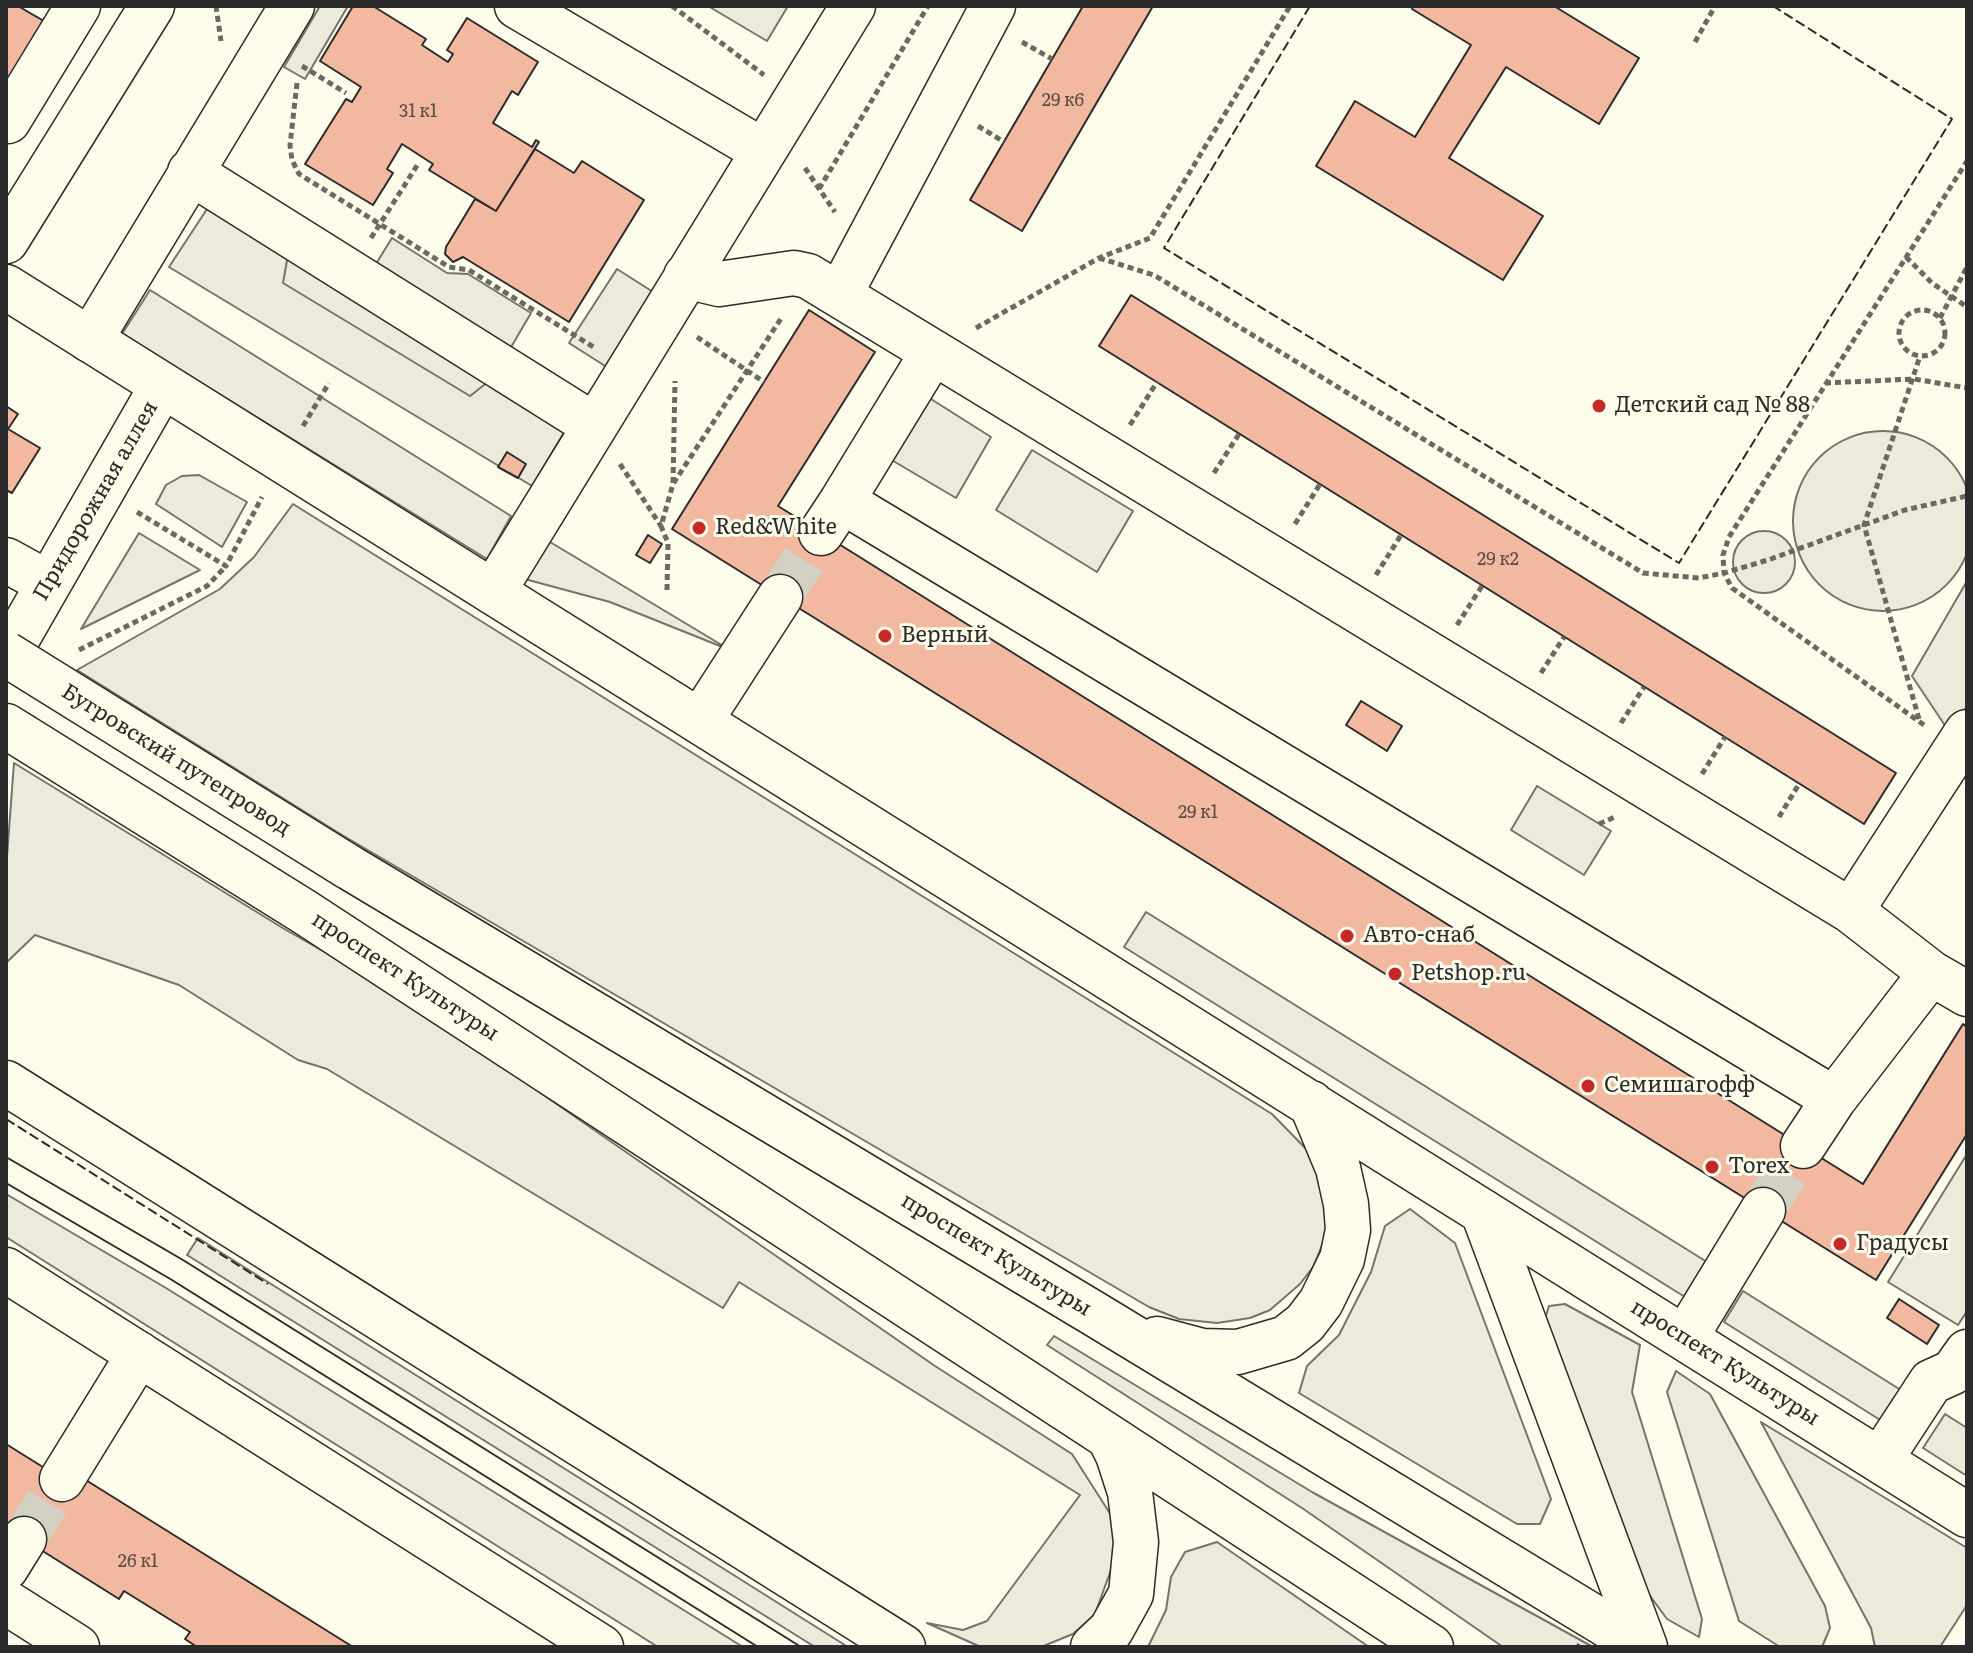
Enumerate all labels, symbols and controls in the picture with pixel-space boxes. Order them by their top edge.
house number: 29 к6 [1042,90,1084,112]
house number: 31 к1 [399,101,437,123]
place label: Детский сад № 88 [1615,393,1810,419]
street label: Придорожная аллея [28,396,164,606]
marker: Детский сад № 88 [1590,397,1608,415]
place label: Red&White [715,515,837,541]
marker: Red&White [690,519,708,537]
house number: 29 к2 [1477,549,1519,571]
place label: Верный [901,623,989,649]
marker: Верный [876,627,894,645]
street label: Бугровский путепровод [57,679,295,841]
house number: 29 к1 [1178,802,1218,824]
street label: проспект Культуры [307,907,503,1047]
place label: Авто-снаб [1363,923,1475,949]
marker: Авто-снаб [1338,927,1356,945]
place label: Petshop.ru [1411,961,1526,987]
marker: Petshop.ru [1386,965,1404,983]
place label: Семишагофф [1604,1073,1755,1099]
marker: Семишагофф [1579,1077,1597,1095]
place label: Torex [1728,1154,1789,1180]
marker: Torex [1703,1158,1721,1176]
street label: проспект Культуры [896,1188,1096,1322]
place label: Градусы [1856,1231,1949,1257]
marker: Градусы [1831,1235,1849,1253]
street label: проспект Культуры [1626,1294,1824,1432]
house number: 26 к1 [118,1551,158,1573]

